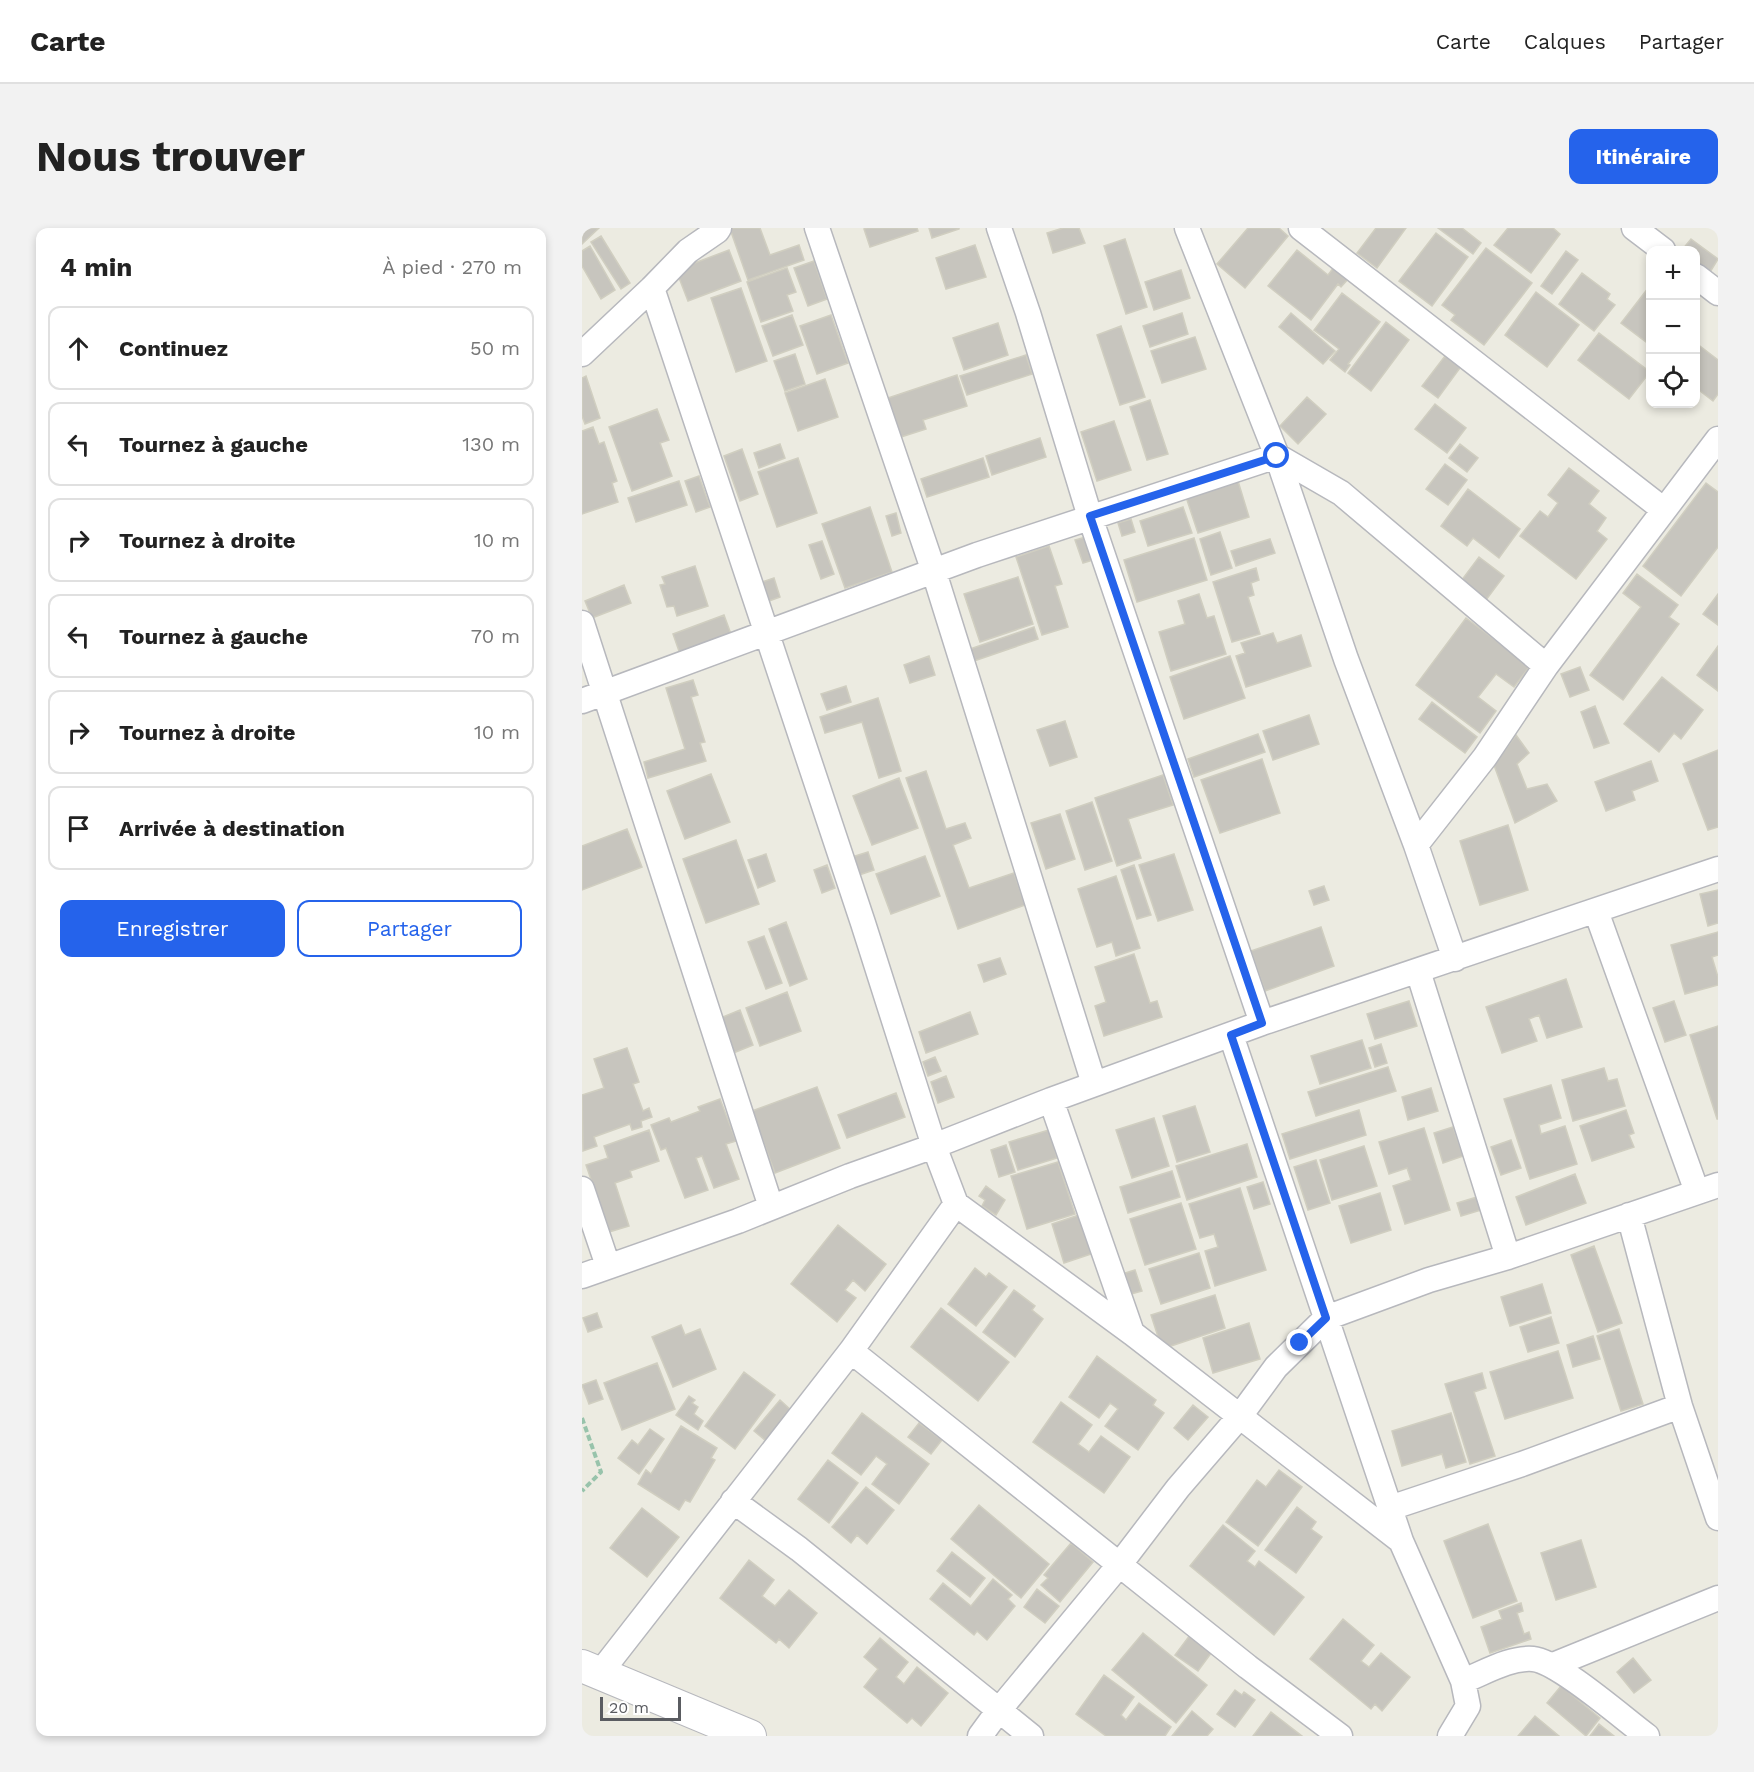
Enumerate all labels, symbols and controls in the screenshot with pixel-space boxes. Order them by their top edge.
text: Carte [30,25,105,58]
text: Carte [1436,29,1491,54]
text: Calques [1524,29,1606,54]
text: Partager [1639,29,1724,54]
button: Itinéraire [1569,129,1718,184]
text: Nous trouver [36,132,305,181]
map controls [1646,246,1700,408]
button: + [1646,246,1700,300]
text: 4 min [60,252,132,282]
text: À pied · 270 m [382,255,522,279]
button: − [1646,300,1700,354]
icon: ahead [62,332,95,365]
text: Continuez [119,336,228,361]
text: 50 m [470,336,520,360]
button: locate [1646,354,1700,408]
icon: left [62,428,95,461]
text: Tournez à gauche [119,432,308,457]
text: 130 m [462,432,520,456]
route start [1263,442,1289,468]
icon: right [62,524,95,557]
text: Tournez à droite [119,528,296,553]
text: 10 m [474,528,520,552]
icon: left [62,620,95,653]
text: Tournez à gauche [119,624,308,649]
text: 70 m [471,624,520,648]
icon: right [62,716,95,749]
text: Tournez à droite [119,720,296,745]
text: 10 m [474,720,520,744]
icon: arrive [62,812,95,845]
text: Arrivée à destination [119,816,345,841]
button: Enregistrer [60,900,285,957]
button: Partager [297,900,522,957]
route end [1286,1329,1312,1355]
scale bar [600,1694,681,1722]
text: 20 m [609,1698,649,1717]

